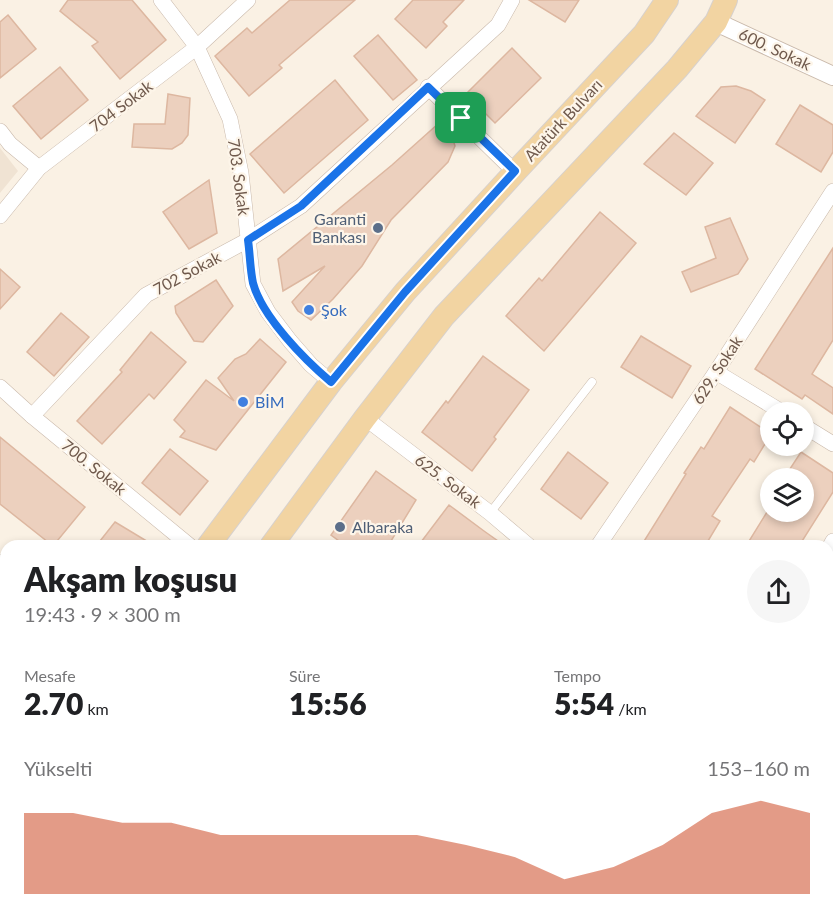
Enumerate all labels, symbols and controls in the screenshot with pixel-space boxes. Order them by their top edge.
street label: 600. Sokak [736,24,815,74]
street label: 704 Sokak [85,75,157,135]
street label: Atatürk Bulvarı [520,75,605,165]
pin [435,92,486,143]
icon: arrive [444,101,477,134]
street label: 703. Sokak [225,137,254,218]
place label: Garanti Bankası [312,209,366,246]
marker: Garanti Bankası [371,221,385,235]
street label: 702 Sokak [150,246,225,298]
place label: Şok [321,300,348,319]
marker: Şok [302,303,316,317]
street label: 629. Sokak [687,331,746,407]
place label: BİM [255,392,285,411]
marker: BİM [236,395,250,409]
map controls [760,402,814,522]
button: locate [760,402,814,456]
street label: 700. Sokak [58,435,131,499]
street label: 625. Sokak [412,450,486,512]
button: layers [760,468,814,522]
place label: Albaraka [352,517,413,536]
marker: Albaraka [333,520,347,534]
text: Akşam koşusu [24,559,237,599]
button: share [747,560,810,623]
text: 19:43 · 9 × 300 m [24,602,181,626]
text: Mesafe [24,666,76,685]
text: Süre [289,666,320,685]
text: Tempo [554,666,601,685]
text: 2.70 [24,685,83,721]
text: 15:56 [289,685,367,721]
text: 5:54 [554,685,614,721]
text: km [83,699,109,718]
text: /km [614,699,647,718]
text: Yükselti [24,756,92,780]
text: 153–160 m [707,756,810,780]

